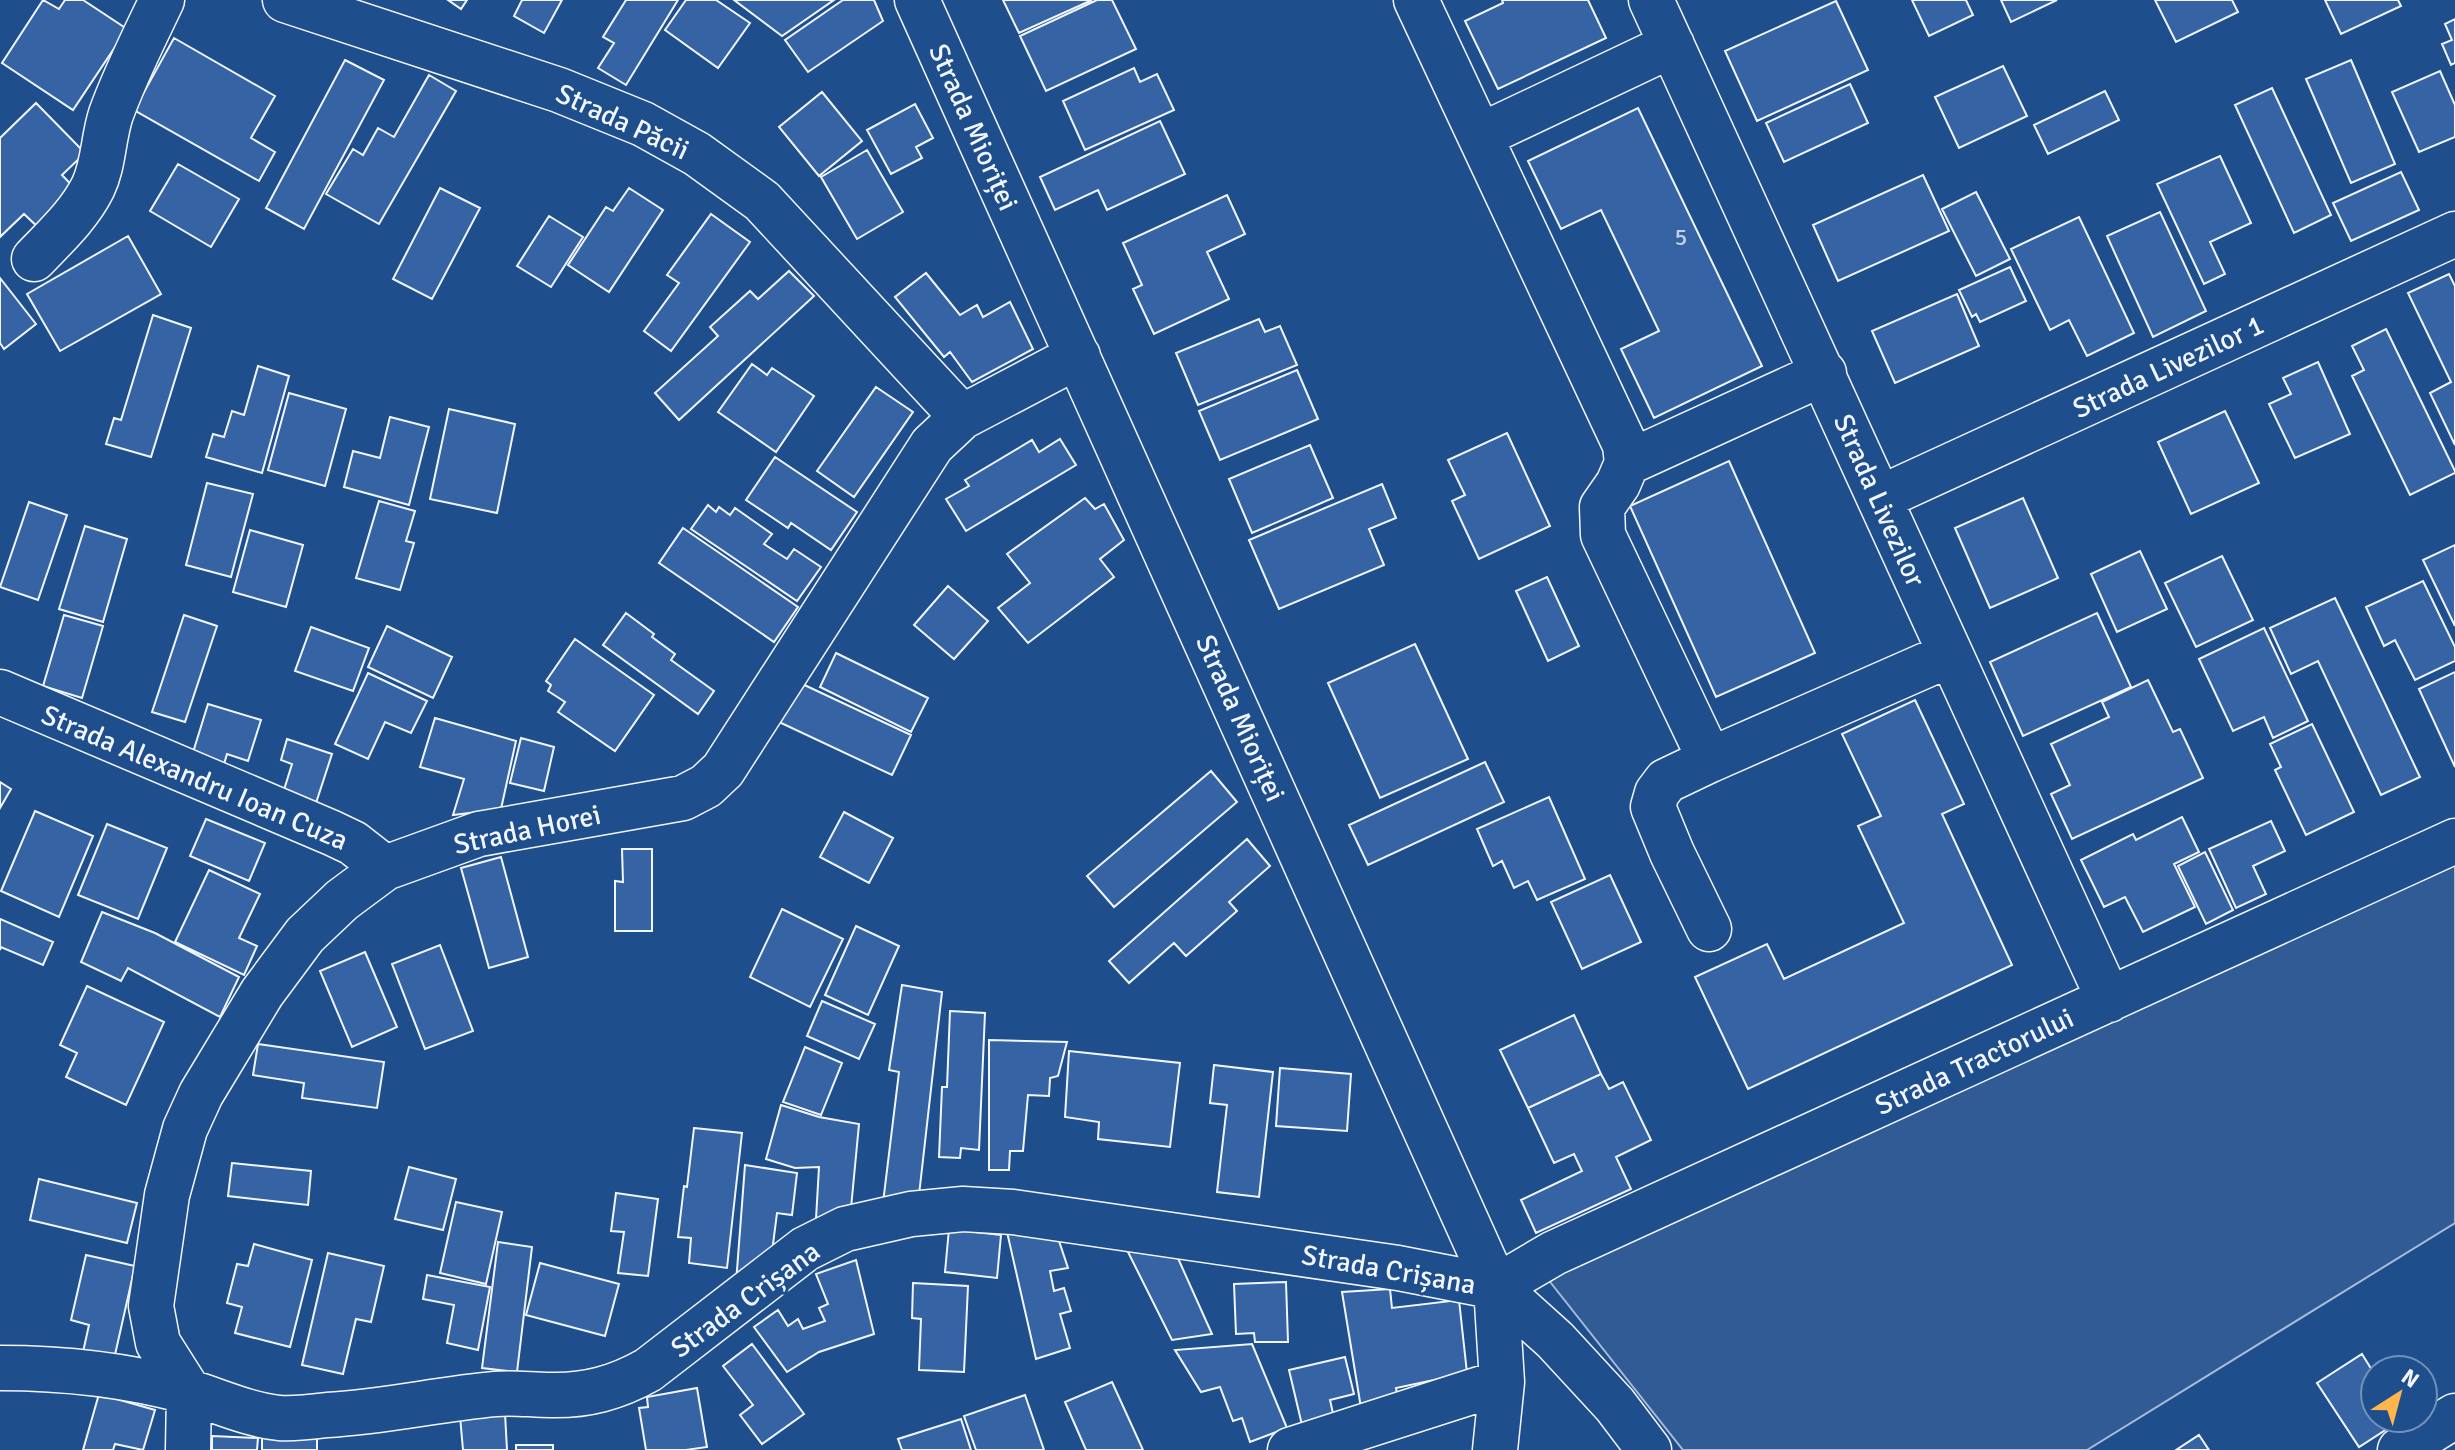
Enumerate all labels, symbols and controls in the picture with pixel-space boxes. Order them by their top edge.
street label: Strada Mioriței [921,39,1025,216]
street label: Strada Păcii [551,76,694,167]
house number: 5 [1675,222,1687,252]
street label: Strada Livezilor 1 [2068,308,2269,426]
street label: Strada Livezilor [1826,409,1933,593]
street label: Strada Mioriței [1188,630,1292,807]
street label: Strada Alexandru Ioan Cuza [36,698,353,858]
street label: Strada Horei [451,798,604,862]
street label: Strada Tractorului [1870,1001,2079,1123]
street label: Strada Crișana [664,1234,827,1365]
street label: Strada Crișana [1299,1238,1478,1302]
north arrow [2359,1354,2439,1434]
text: N [2396,1363,2425,1394]

